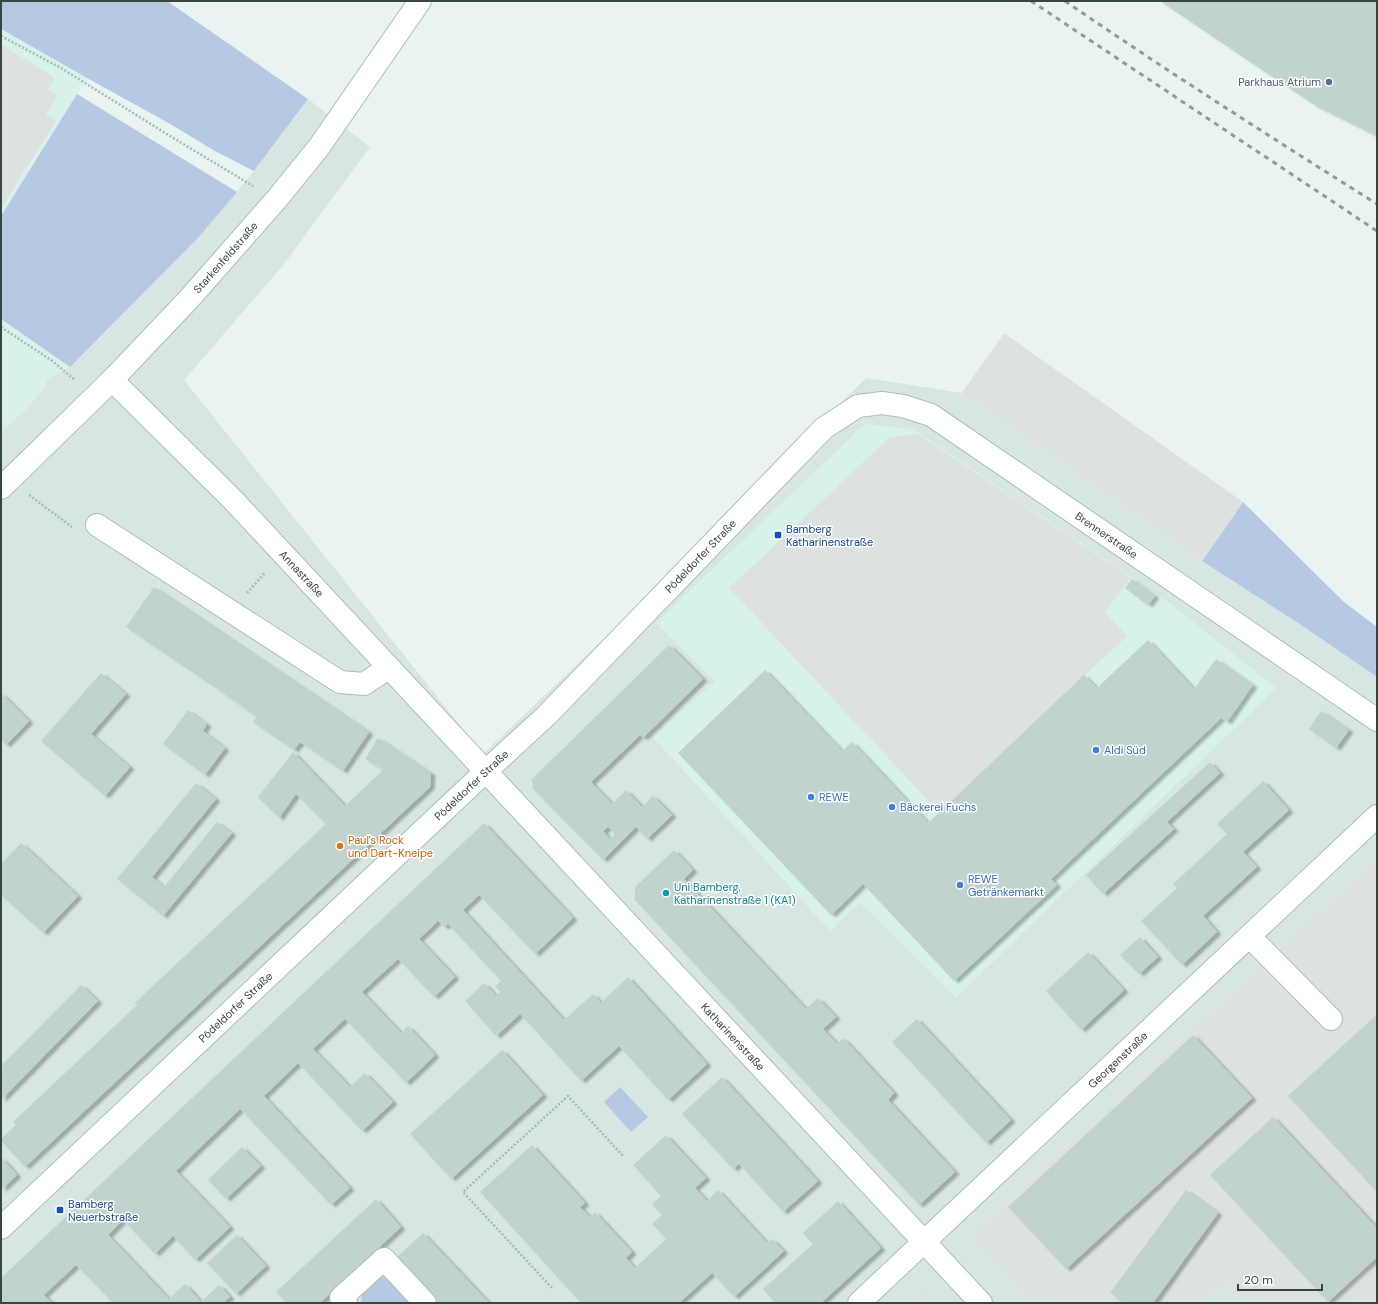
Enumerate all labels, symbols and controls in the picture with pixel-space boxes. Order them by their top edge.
place label: Parkhaus Atrium [1238,75,1321,89]
marker: Parkhaus Atrium [1324,77,1334,87]
street label: Starkenfeldstraße [190,219,261,296]
street label: Brennerstraße [1073,509,1140,561]
street label: Pödeldorfer Straße [662,516,739,596]
place label: Bamberg Katharinenstraße [786,522,873,549]
marker: Bamberg Katharinenstraße [773,530,783,540]
street label: Annastraße [276,547,327,600]
place label: Aldi Süd [1104,743,1146,757]
marker: Aldi Süd [1091,745,1101,755]
street label: Pödeldorfer Straße [431,747,511,823]
place label: REWE [819,790,849,804]
marker: REWE [806,792,816,802]
place label: Bäckerei Fuchs [900,800,976,814]
marker: Bäckerei Fuchs [887,802,897,812]
place label: Paul's Rock und Dart-Kneipe [348,833,433,860]
marker: Paul's Rock und Dart-Kneipe [335,841,345,851]
place label: REWE Getränkemarkt [968,872,1044,899]
place label: Uni Bamberg, Katharinenstraße 1 (KA1) [674,880,796,907]
marker: REWE Getränkemarkt [955,880,965,890]
marker: Uni Bamberg, Katharinenstraße 1 (KA1) [661,888,671,898]
street label: Pödeldorfer Straße [195,969,275,1045]
street label: Katharinenstraße [698,1000,768,1073]
street label: Georgenstraße [1085,1028,1150,1091]
place label: Bamberg Neuerbstraße [68,1197,138,1224]
marker: Bamberg Neuerbstraße [55,1205,65,1215]
scale bar [1238,1266,1322,1292]
text: 20 m [1244,1272,1273,1288]

